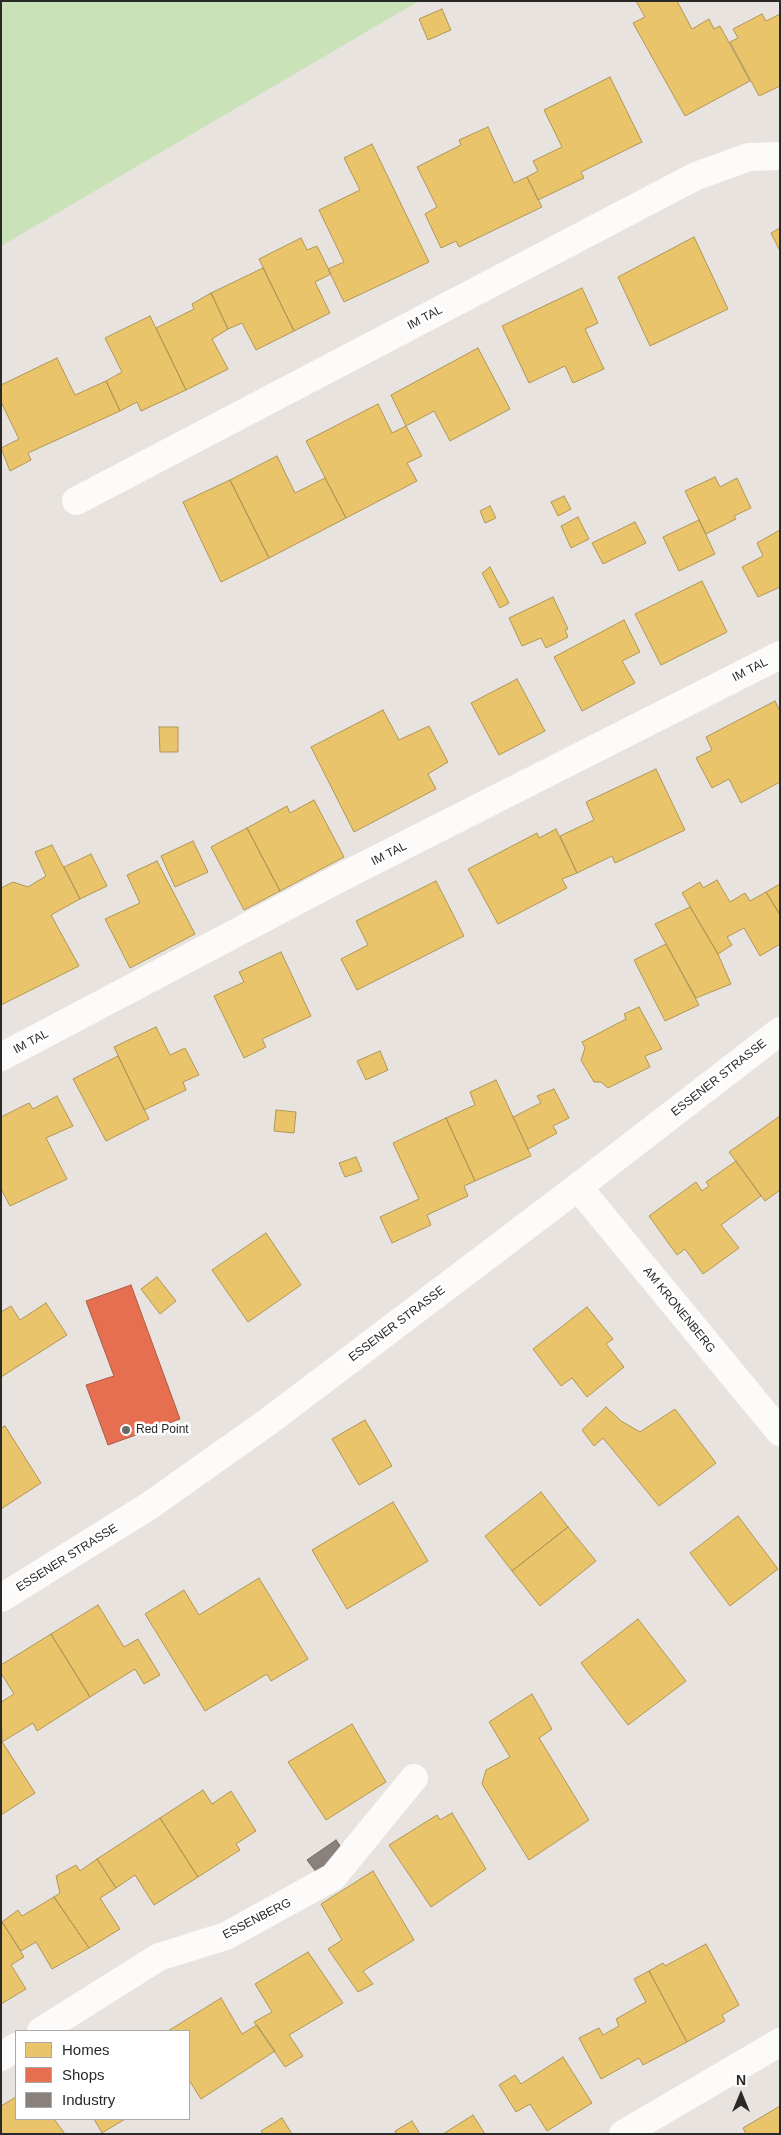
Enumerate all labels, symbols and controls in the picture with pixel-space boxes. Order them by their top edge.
street label: IM TAL [405,303,445,333]
street label: IM TAL [730,655,770,685]
street label: IM TAL [369,839,409,869]
street label: IM TAL [11,1027,51,1057]
street label: ESSENER STRASSE [669,1036,769,1120]
street label: AM KRONENBERG [640,1264,718,1356]
street label: ESSENER STRASSE [346,1283,448,1365]
place label: Red Point [136,1423,189,1437]
marker: Red Point [120,1424,132,1436]
street label: ESSENER STRASSE [14,1521,120,1595]
street label: ESSENBERG [220,1896,294,1942]
legend [15,2030,190,2120]
text: Homes [62,2041,110,2058]
text: Shops [62,2066,105,2083]
north arrow [716,2070,766,2120]
text: N [736,2072,746,2088]
text: Industry [62,2091,115,2108]

